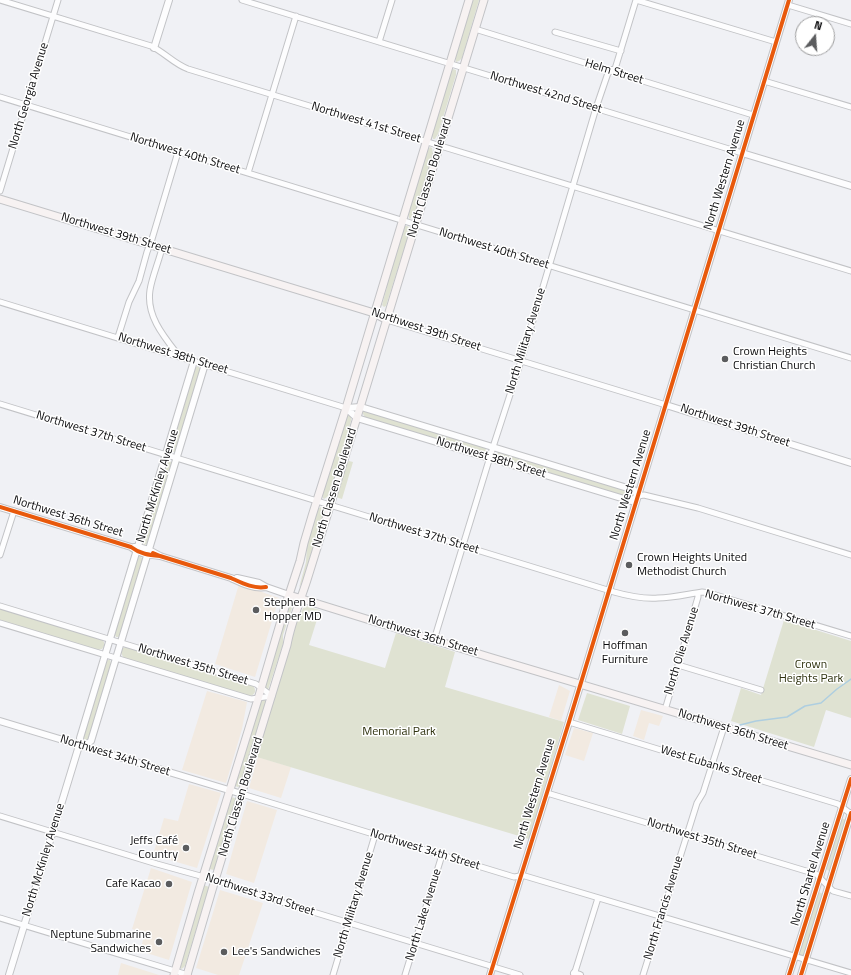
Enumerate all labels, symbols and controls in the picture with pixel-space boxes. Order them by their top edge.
north arrow [795,16,835,56]
text: N [812,17,824,34]
street label: North Georgia Avenue [6,41,52,151]
street label: Helm Street [583,56,645,88]
street label: Northwest 42nd Street [488,69,604,117]
street label: Northwest 41st Street [310,100,422,146]
street label: North Classen Boulevard [405,116,455,240]
street label: North Western Avenue [701,118,749,232]
street label: Northwest 40th Street [128,130,242,178]
street label: Northwest 39th Street [59,210,173,258]
street label: Northwest 40th Street [437,225,551,273]
street label: North Military Avenue [503,286,549,396]
street label: Northwest 39th Street [369,305,483,355]
street label: Northwest 38th Street [116,330,230,378]
place label: Crown Heights Christian Church [733,345,815,373]
marker: Crown Heights Christian Church [720,354,730,364]
street label: Northwest 39th Street [678,401,792,451]
street label: Northwest 37th Street [34,408,148,456]
street label: North Classen Boulevard [310,426,360,550]
street label: North McKinley Avenue [134,428,182,544]
street label: North Western Avenue [607,428,655,542]
street label: Northwest 38th Street [434,434,548,482]
street label: Northwest 36th Street [11,493,125,541]
street label: Northwest 37th Street [367,510,481,558]
place label: Crown Heights United Methodist Church [637,551,747,579]
marker: Crown Heights United Methodist Church [624,560,634,570]
street label: Northwest 37th Street [703,587,817,633]
place label: Stephen B Hopper MD [264,596,322,624]
marker: Stephen B Hopper MD [251,605,261,615]
street label: North Olie Avenue [662,605,702,697]
street label: Northwest 36th Street [366,612,480,660]
marker: Hoffman Furniture [620,628,630,638]
place label: Hoffman Furniture [602,639,648,667]
street label: Northwest 35th Street [136,641,250,689]
park label: Crown Heights Park [779,658,843,686]
street label: Northwest 36th Street [676,706,790,754]
park label: Memorial Park [362,725,436,739]
street label: Northwest 34th Street [58,732,172,780]
street label: North Classen Boulevard [216,735,266,859]
street label: North Western Avenue [511,737,559,851]
street label: West Eubanks Street [658,743,764,787]
street label: North McKinley Avenue [20,802,68,918]
street label: Northwest 35th Street [645,815,759,863]
street label: North Shartel Avenue [788,820,834,928]
street label: Northwest 34th Street [368,826,482,874]
place label: Jeffs Café Country [130,834,178,862]
marker: Jeffs Café Country [181,843,191,853]
street label: North Military Avenue [331,850,377,960]
street label: North Francis Avenue [641,854,687,962]
street label: North Lake Avenue [403,867,445,963]
street label: Northwest 33rd Street [204,871,316,919]
place label: Cafe Kacao [105,877,161,891]
marker: Cafe Kacao [164,879,174,889]
place label: Neptune Submarine Sandwiches [50,928,151,956]
marker: Neptune Submarine Sandwiches [154,937,164,947]
place label: Lee's Sandwiches [232,945,321,959]
marker: Lee's Sandwiches [219,947,229,957]

